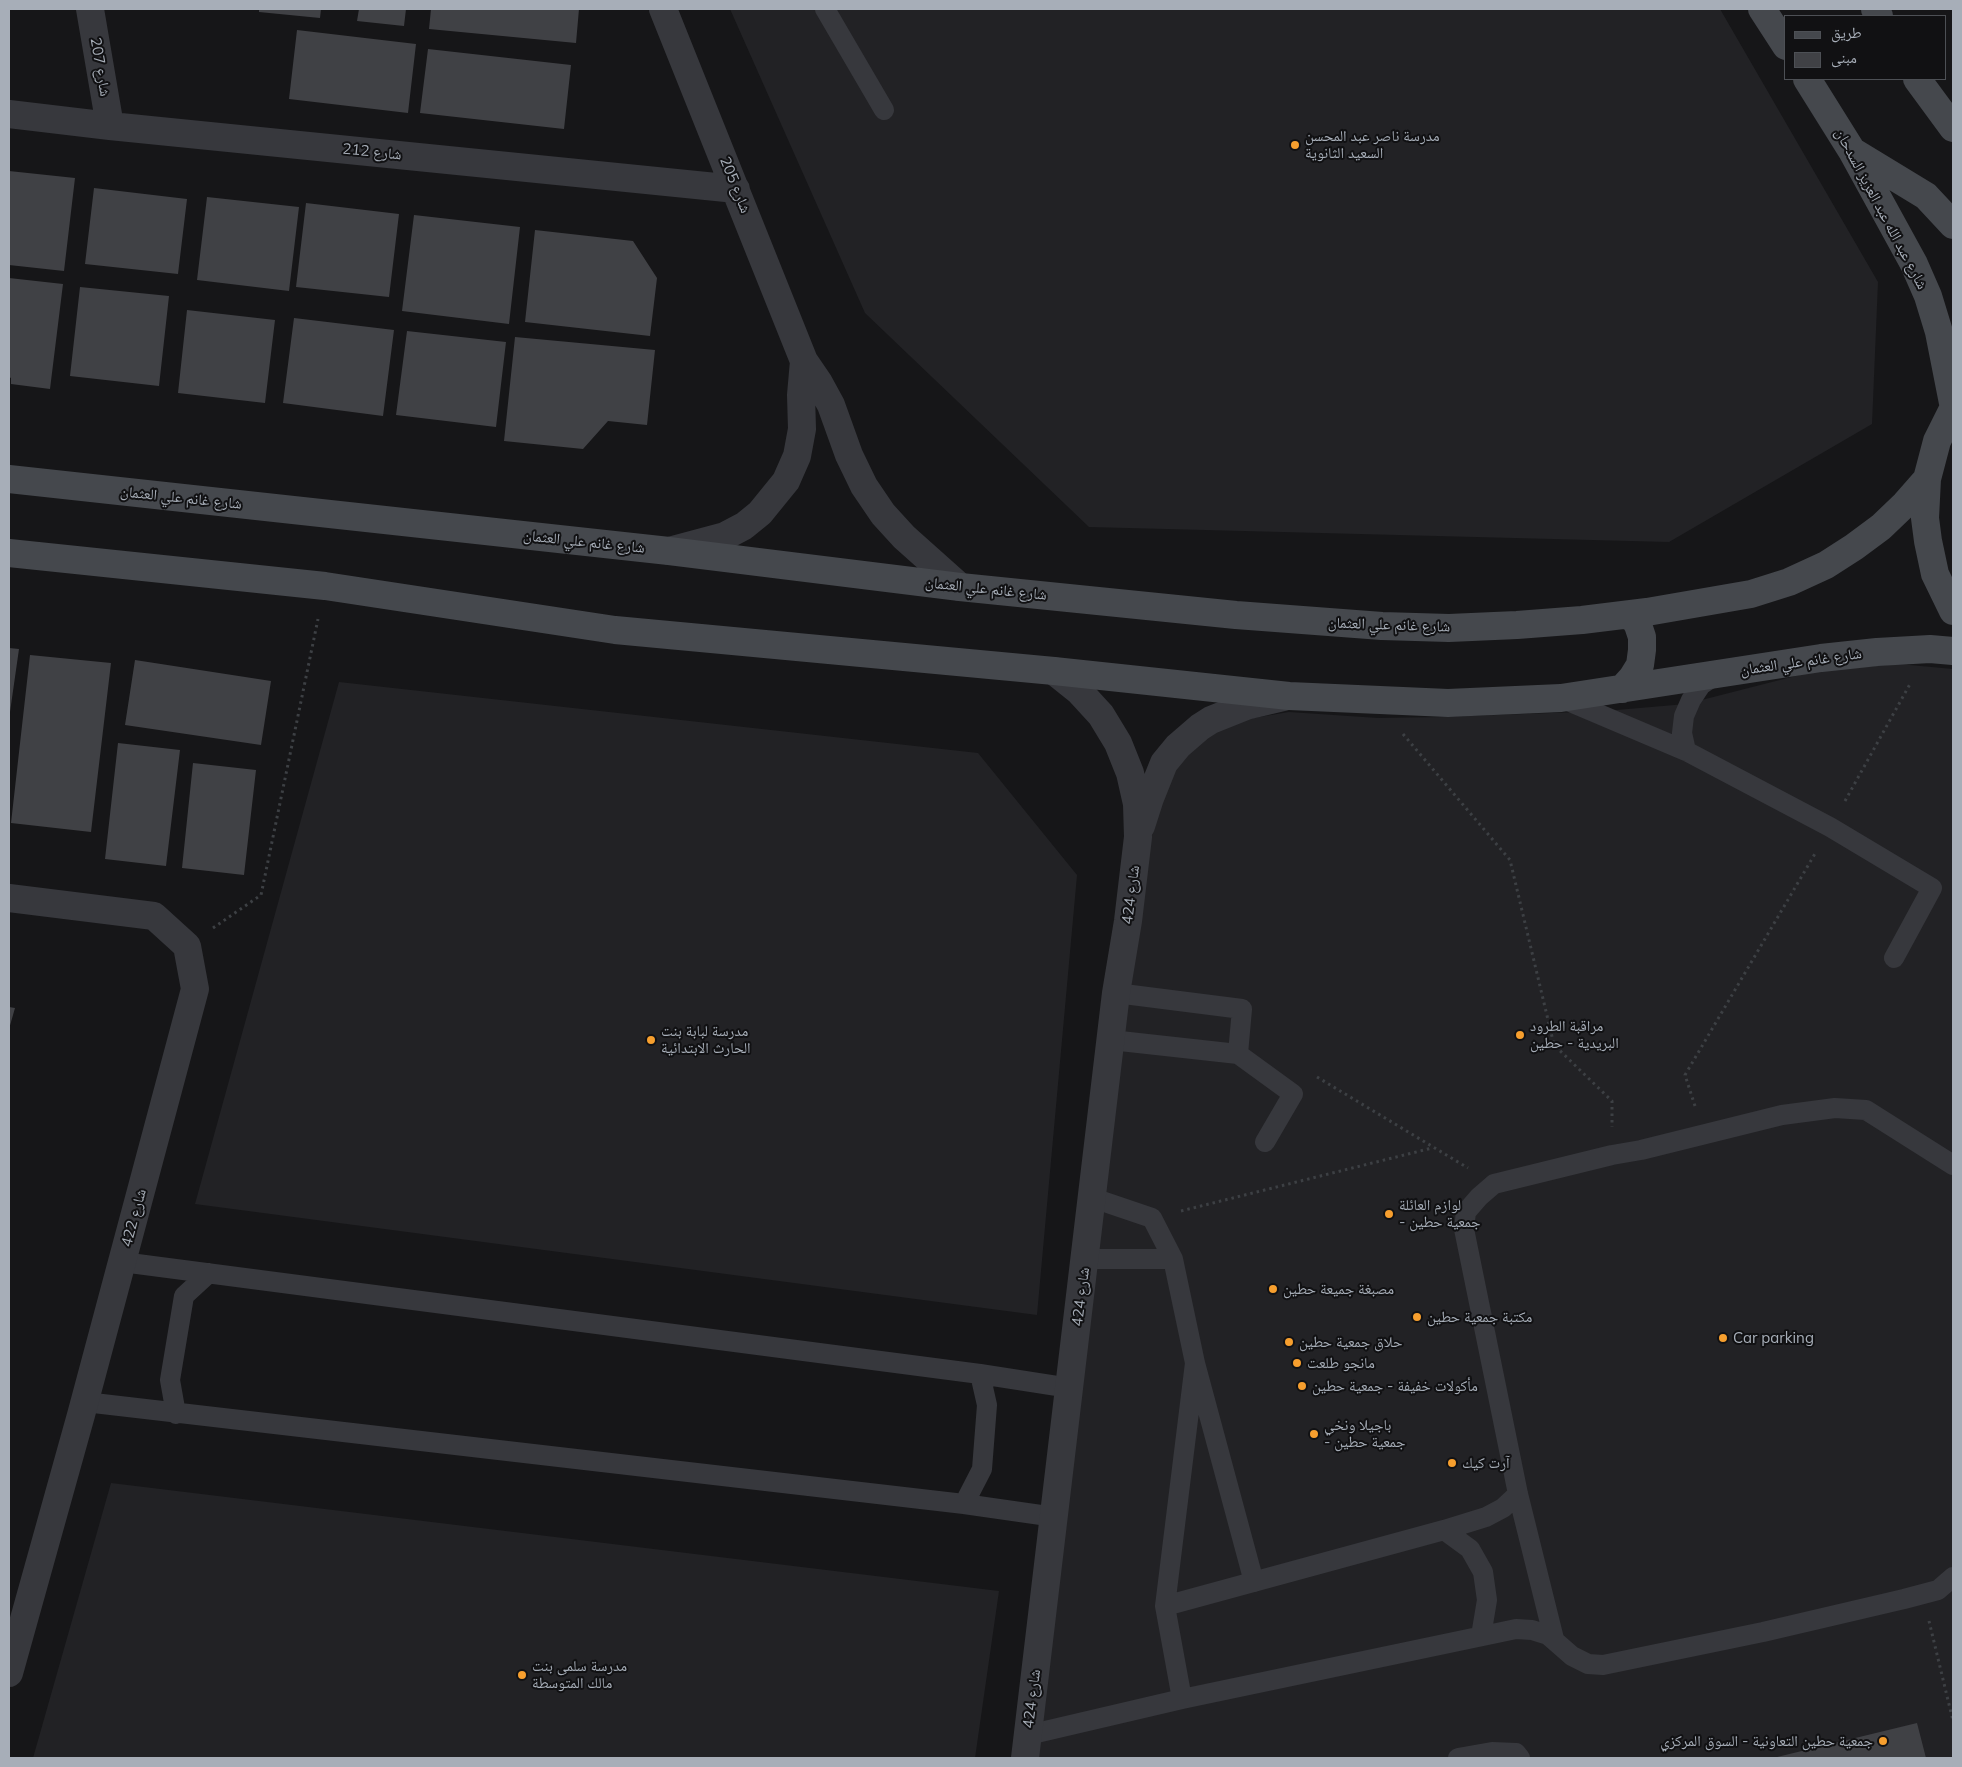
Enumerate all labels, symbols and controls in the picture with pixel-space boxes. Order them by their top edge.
legend [1784,15,1947,80]
text: طريق [1831,23,1862,42]
street label: شارع 207 [86,36,114,98]
text: مبنى [1831,48,1857,67]
street label: شارع عبد الله عبد العزيز السدحان [1831,125,1931,293]
place label: مدرسة ناصر عبد المحسن السعيد الثانوية [1305,127,1440,162]
marker: مدرسة ناصر عبد المحسن السعيد الثانوية [1289,139,1301,151]
street label: شارع 212 [342,140,402,164]
street label: شارع 205 [716,154,754,216]
street label: شارع غانم علي العثمان [119,483,243,513]
street label: شارع غانم علي العثمان [522,527,646,557]
street label: شارع غانم علي العثمان [924,574,1048,604]
street label: شارع غانم علي العثمان [1328,614,1450,636]
street label: شارع غانم علي العثمان [1739,645,1863,679]
street label: شارع 424 [1118,864,1144,926]
place label: مراقبة الطرود البريدية - حطين [1530,1017,1619,1052]
place label: مدرسة لبابة بنت الحارث الابتدائية [661,1022,751,1057]
marker: مراقبة الطرود البريدية - حطين [1514,1029,1526,1041]
marker: مدرسة لبابة بنت الحارث الابتدائية [645,1034,657,1046]
street label: شارع 422 [118,1187,150,1249]
place label: لوازم العائلة - جمعية حطين [1399,1196,1481,1231]
marker: لوازم العائلة - جمعية حطين [1383,1208,1395,1220]
street label: شارع 424 [1068,1266,1094,1328]
place label: مصبغة جميعة حطين [1283,1280,1394,1298]
marker: مصبغة جميعة حطين [1267,1283,1279,1295]
place label: مكتبة جمعية حطين [1427,1308,1532,1326]
marker: مكتبة جمعية حطين [1411,1311,1423,1323]
place label: Car parking [1733,1329,1814,1347]
marker: Car parking [1717,1332,1729,1344]
place label: حلاق جمعية حطين [1299,1333,1402,1351]
marker: حلاق جمعية حطين [1283,1336,1295,1348]
place label: مانجو طلعت [1307,1354,1375,1372]
marker: مانجو طلعت [1291,1357,1303,1369]
place label: مأكولات خفيفة - جمعية حطين [1312,1377,1478,1395]
marker: مأكولات خفيفة - جمعية حطين [1296,1380,1308,1392]
place label: باجيلا ونخي - جمعية حطين [1324,1416,1406,1451]
marker: باجيلا ونخي - جمعية حطين [1308,1428,1320,1440]
place label: آرت كيك [1462,1454,1510,1472]
marker: آرت كيك [1446,1457,1458,1469]
place label: مدرسة سلمى بنت مالك المتوسطة [532,1657,627,1692]
street label: شارع 424 [1019,1668,1045,1730]
marker: مدرسة سلمى بنت مالك المتوسطة [516,1669,528,1681]
place label: جمعية حطين التعاونية - السوق المركزي [1660,1732,1873,1750]
marker: جمعية حطين التعاونية - السوق المركزي [1877,1735,1889,1747]

